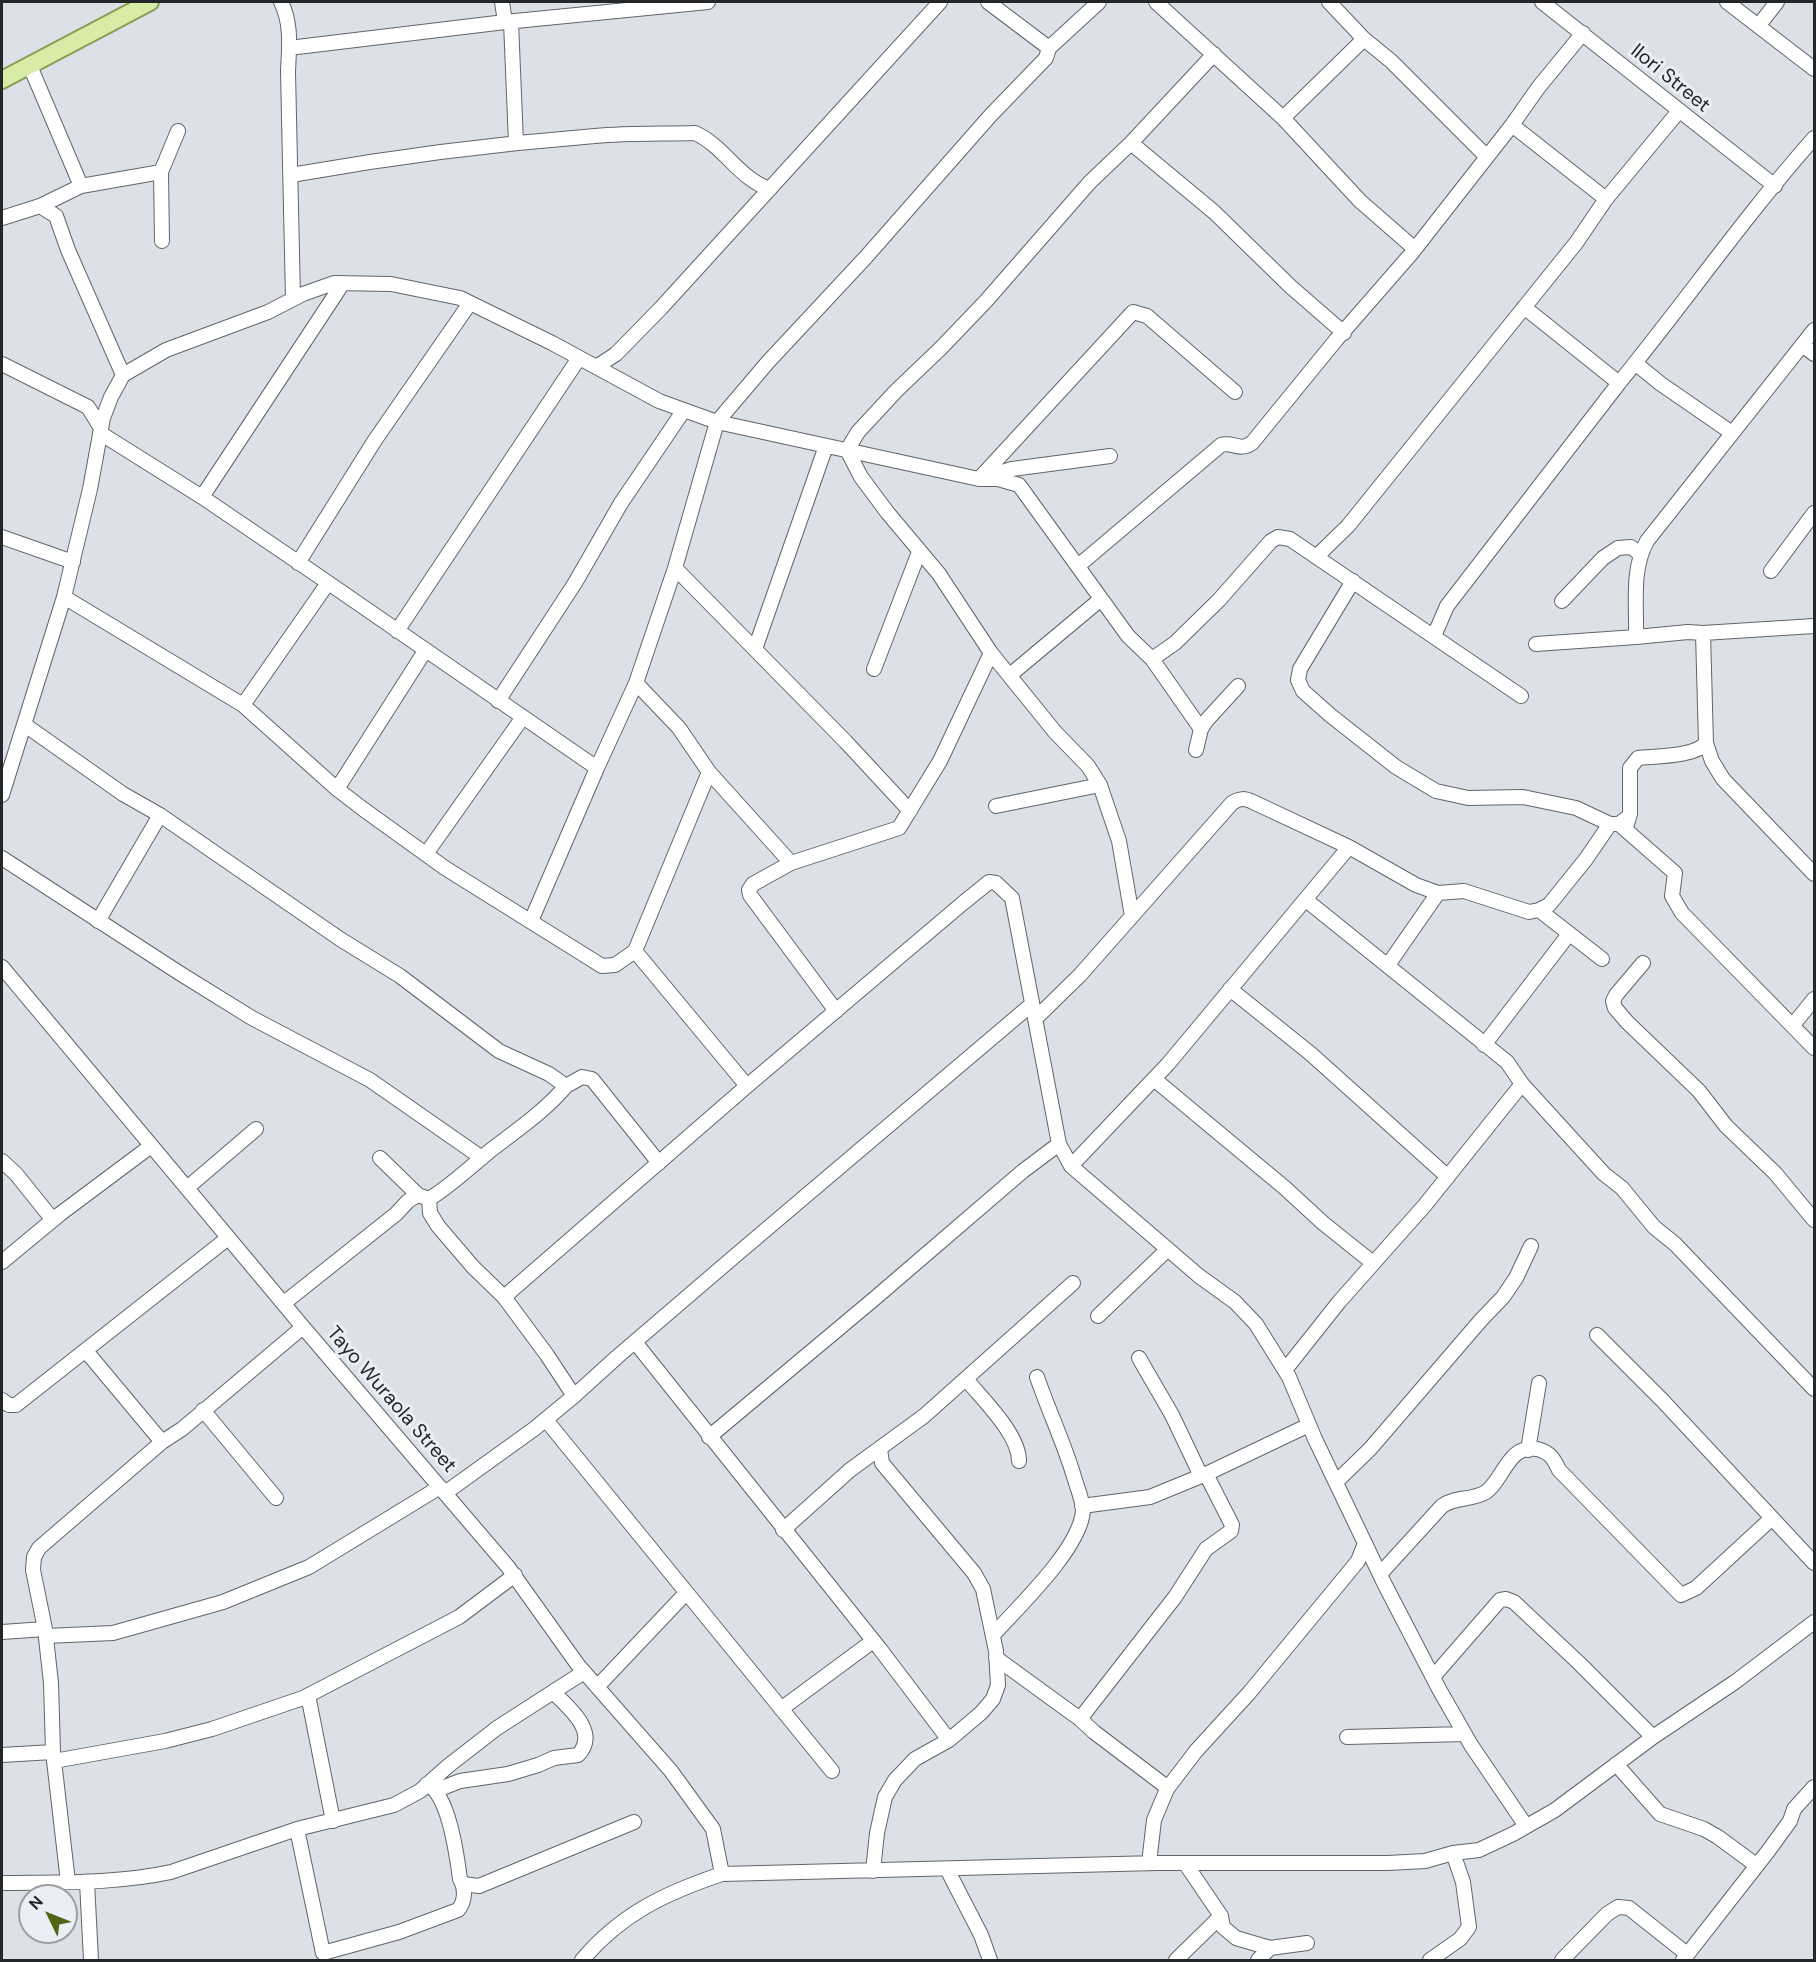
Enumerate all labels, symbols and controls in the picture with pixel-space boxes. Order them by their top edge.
street label: Ilori Street [1625,40,1715,118]
street label: Tayo Wuraola Street [321,1322,461,1478]
north arrow [18,1884,78,1944]
text: N [24,1891,48,1914]

